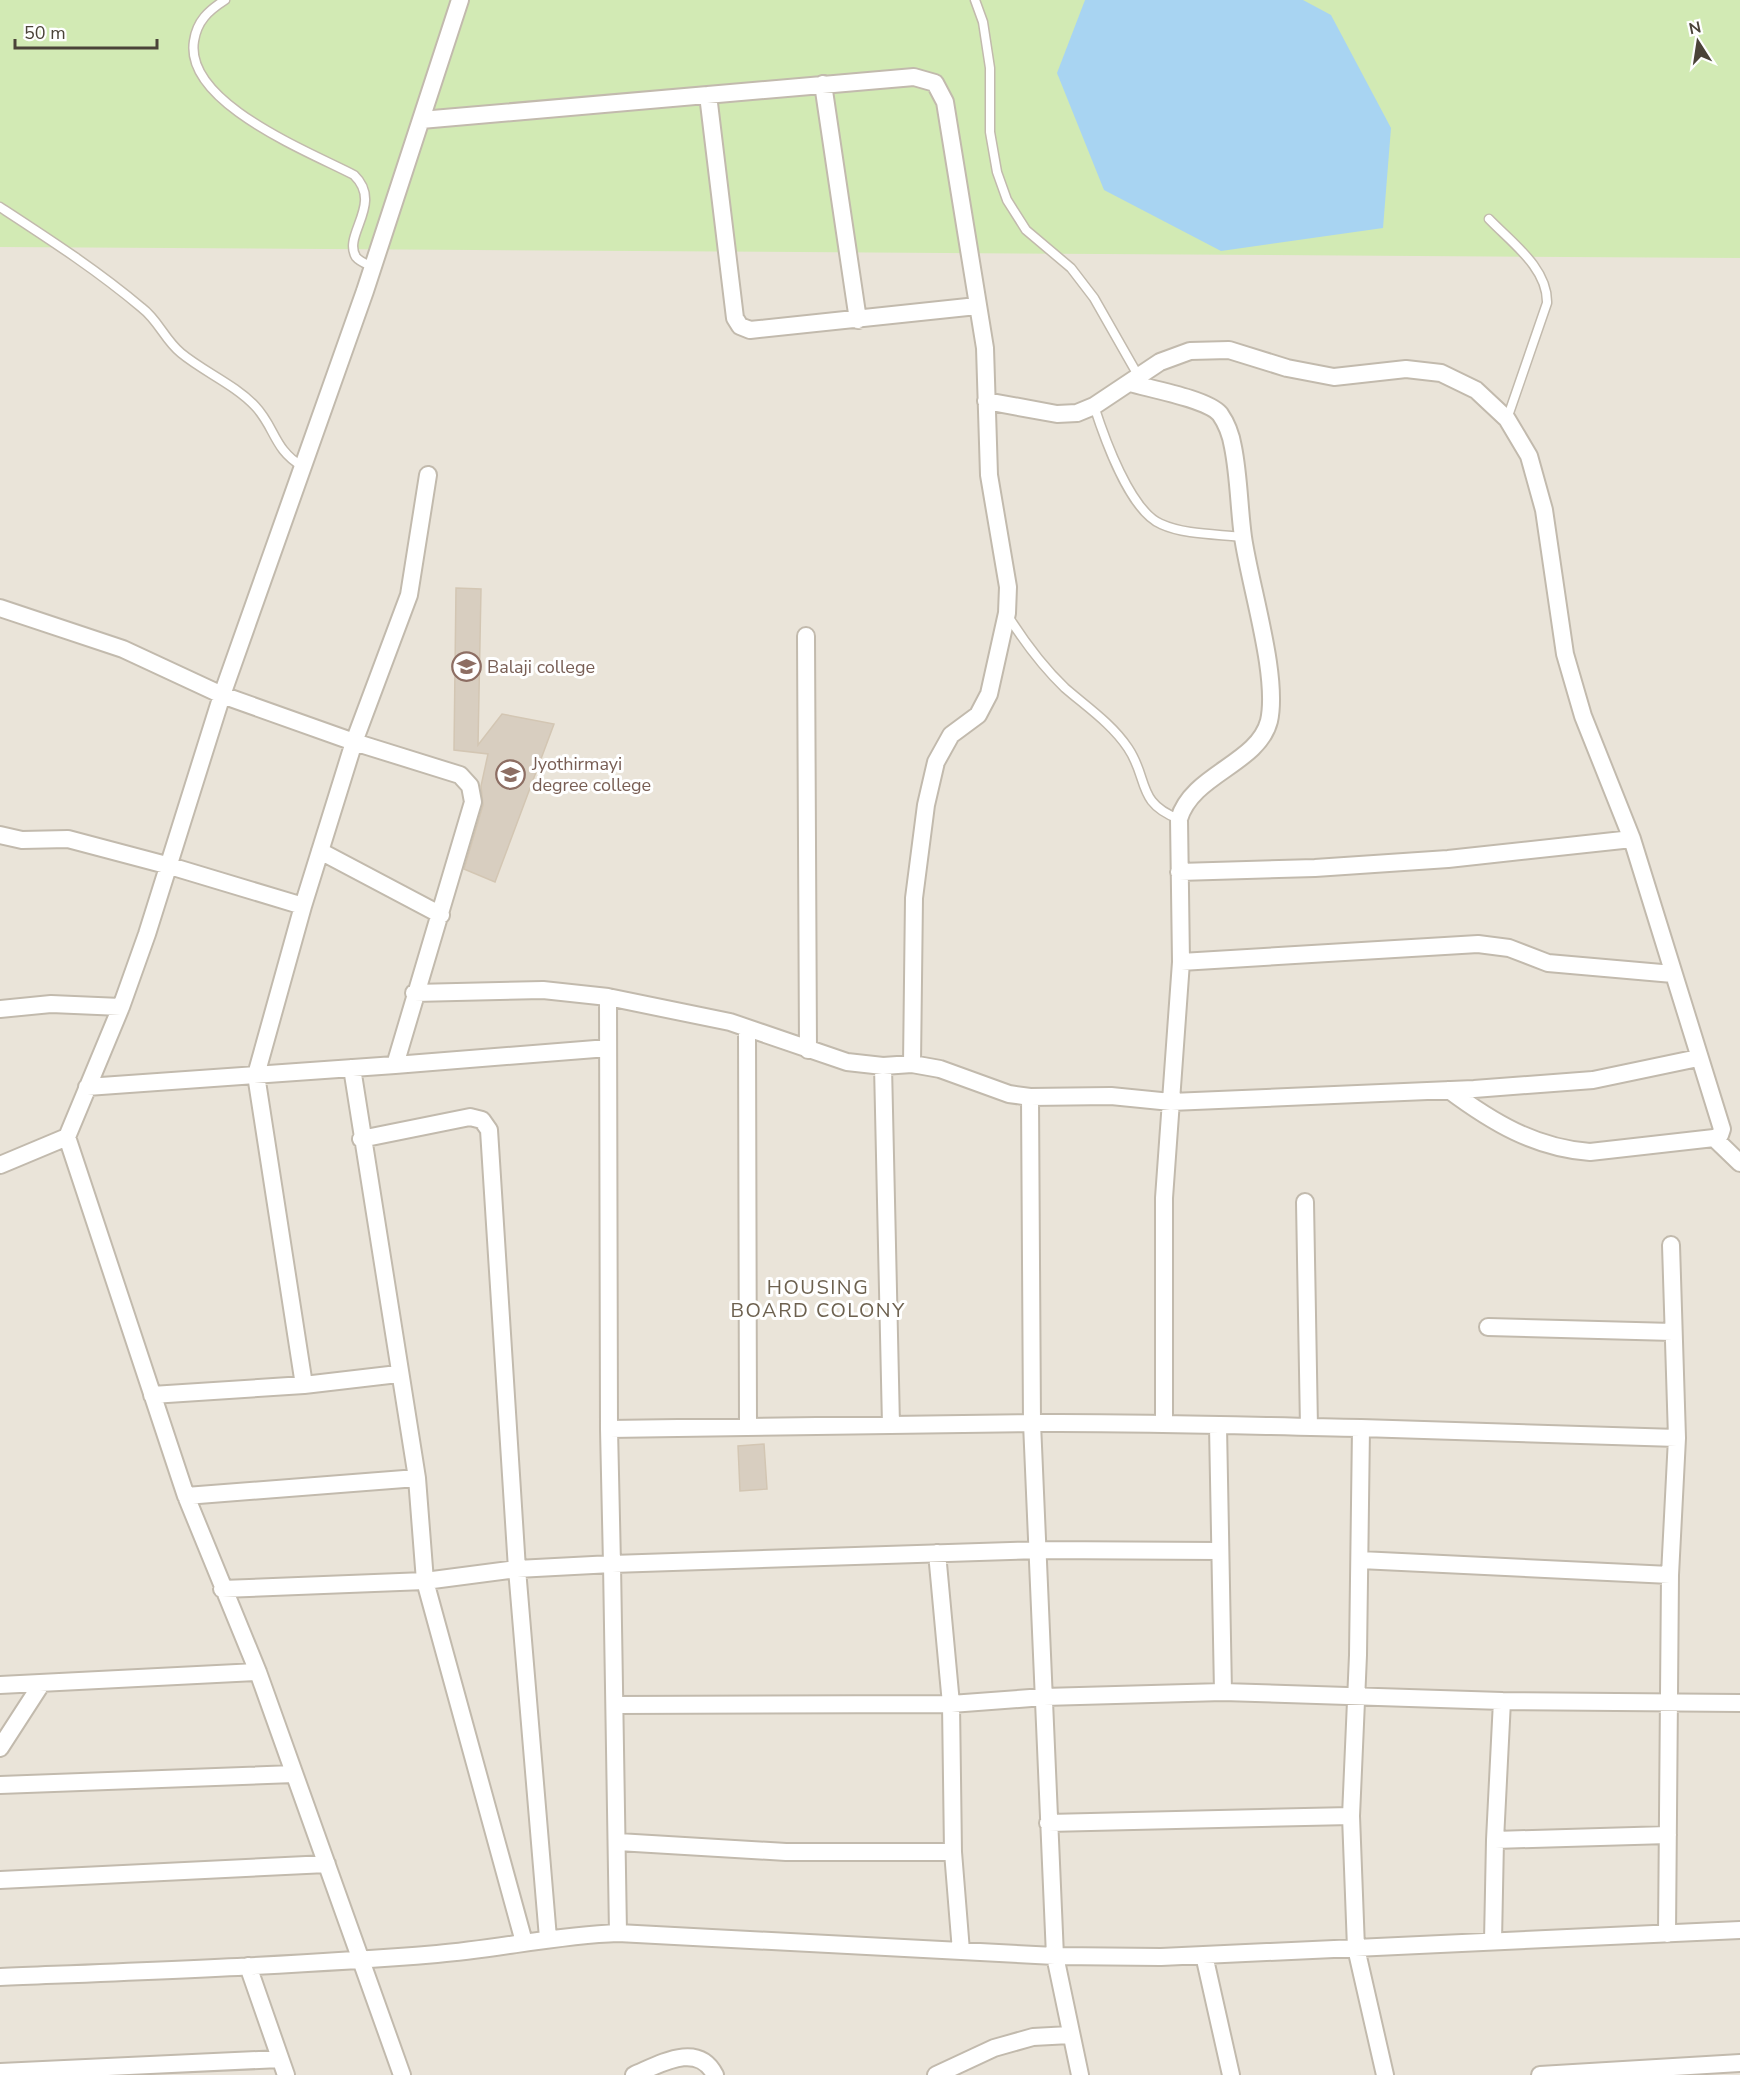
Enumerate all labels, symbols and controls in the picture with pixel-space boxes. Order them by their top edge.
scale bar [15,12,158,50]
north arrow [1668,12,1728,72]
text: N [1687,16,1703,40]
text: 50 m [24,21,66,45]
school or university icon: Balaji college [450,651,482,683]
place label: Balaji college [487,655,595,679]
place label: Jyothirmayi degree college [531,752,651,797]
school or university icon: Jyothirmayi degree college [495,758,527,790]
district label: HOUSING BOARD COLONY [730,1274,906,1324]

